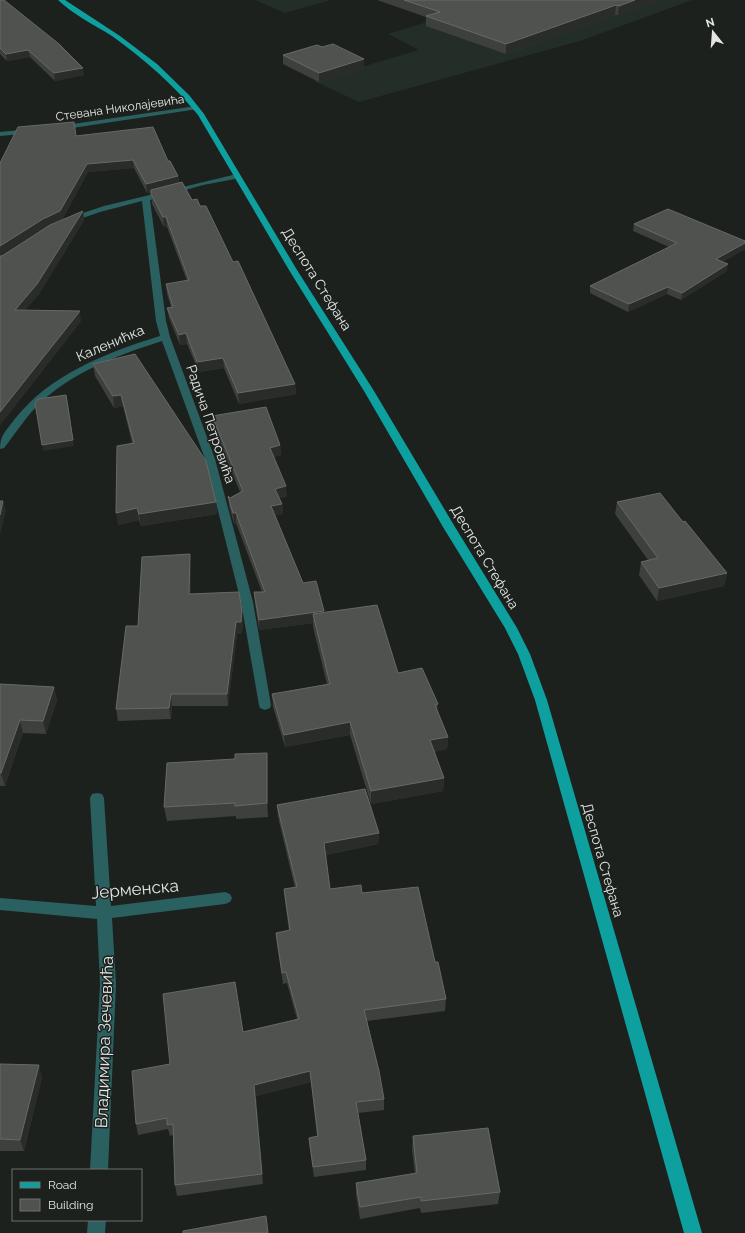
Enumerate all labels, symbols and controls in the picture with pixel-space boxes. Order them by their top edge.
north arrow [693,12,733,52]
text: N [704,15,716,30]
street label: Стевана Николајевића [55,92,185,124]
street label: Деспота Стефана [279,225,355,333]
street label: Каленићка [74,322,146,364]
street label: Радича Петровића [183,362,239,486]
street label: Деспота Стефана [448,502,522,612]
street label: Деспота Стефана [579,801,627,919]
street label: Јерменска [90,875,180,903]
street label: Владимира Зечевића [91,955,117,1129]
legend [12,1169,142,1221]
text: Road [48,1178,77,1192]
text: Building [48,1198,94,1212]

